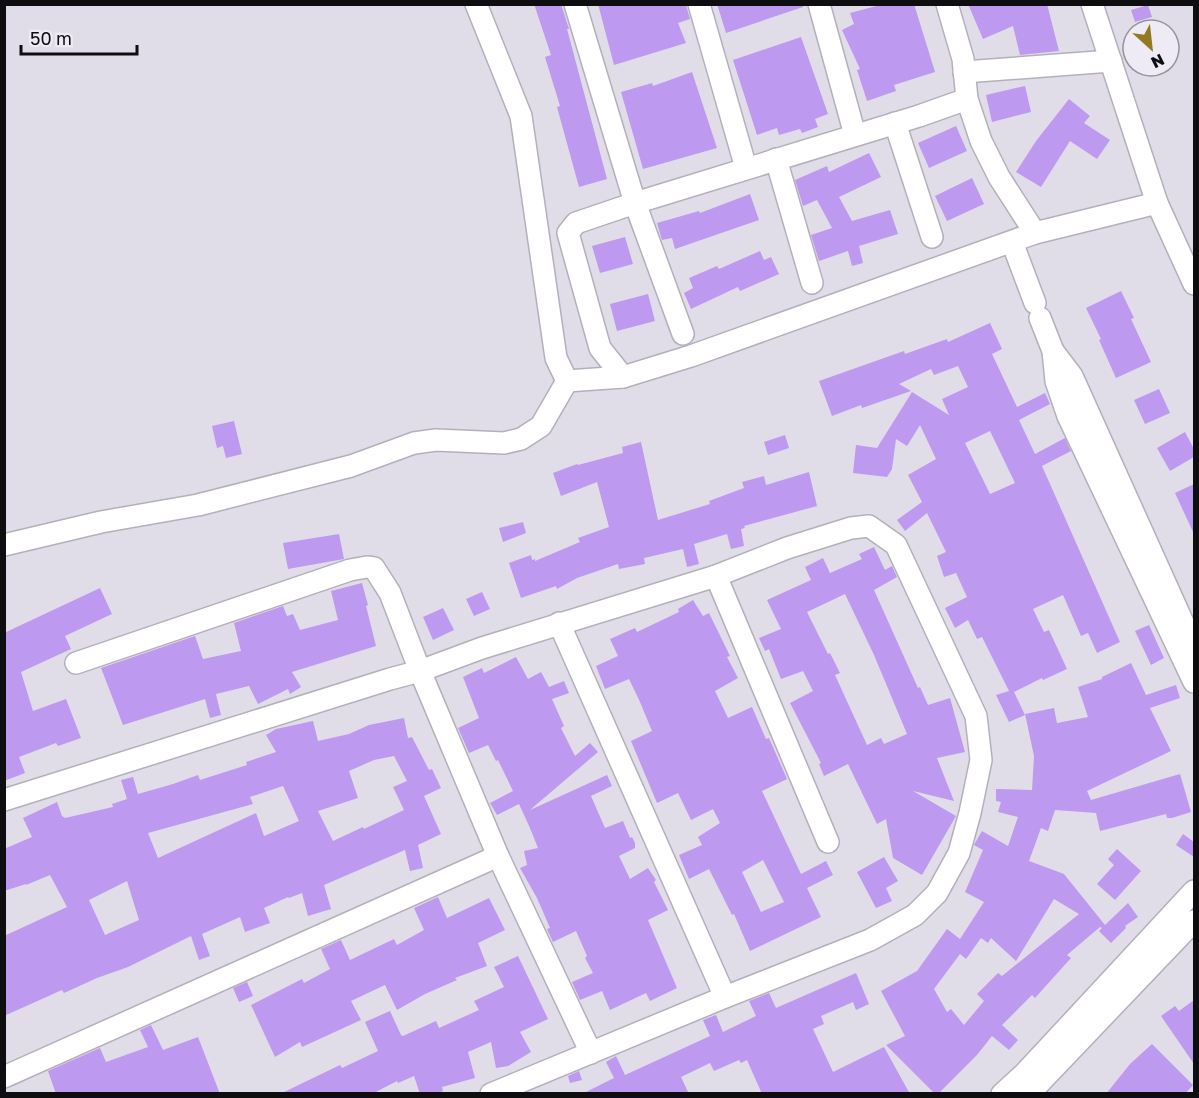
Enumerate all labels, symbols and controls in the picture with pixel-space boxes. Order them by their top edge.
scale bar [21,18,136,56]
north arrow [1121,18,1181,78]
text: 50 m [30,27,72,49]
text: N [1148,50,1168,73]

